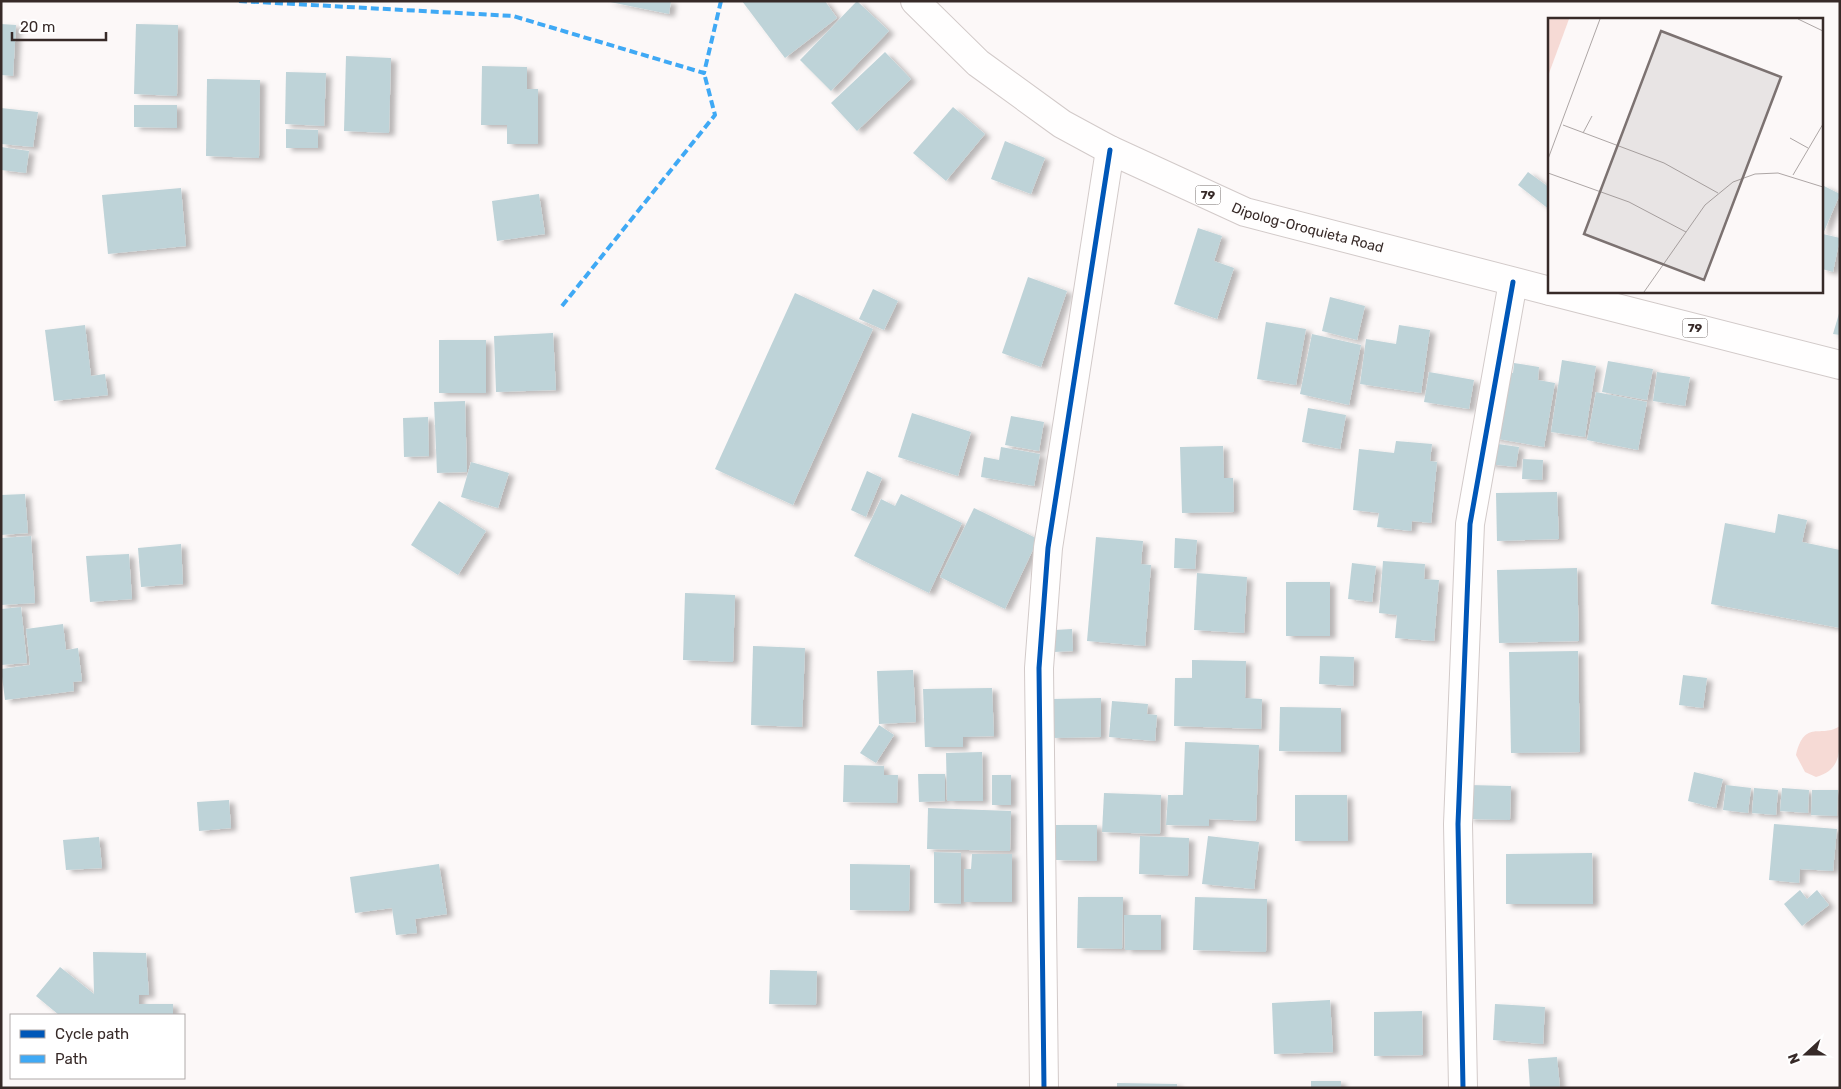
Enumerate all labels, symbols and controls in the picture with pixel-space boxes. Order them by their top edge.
scale bar [12,10,106,42]
text: 20 m [20,18,55,36]
inset map [1548,18,1824,292]
road number: 79 [1196,186,1220,204]
street label: Dipolog-Oroquieta Road [1229,199,1385,257]
road number: 79 [1682,318,1708,338]
legend [10,1014,185,1079]
text: Cycle path [55,1025,129,1043]
north arrow [1781,1029,1831,1079]
text: Path [55,1050,88,1068]
text: N [1785,1051,1804,1066]

